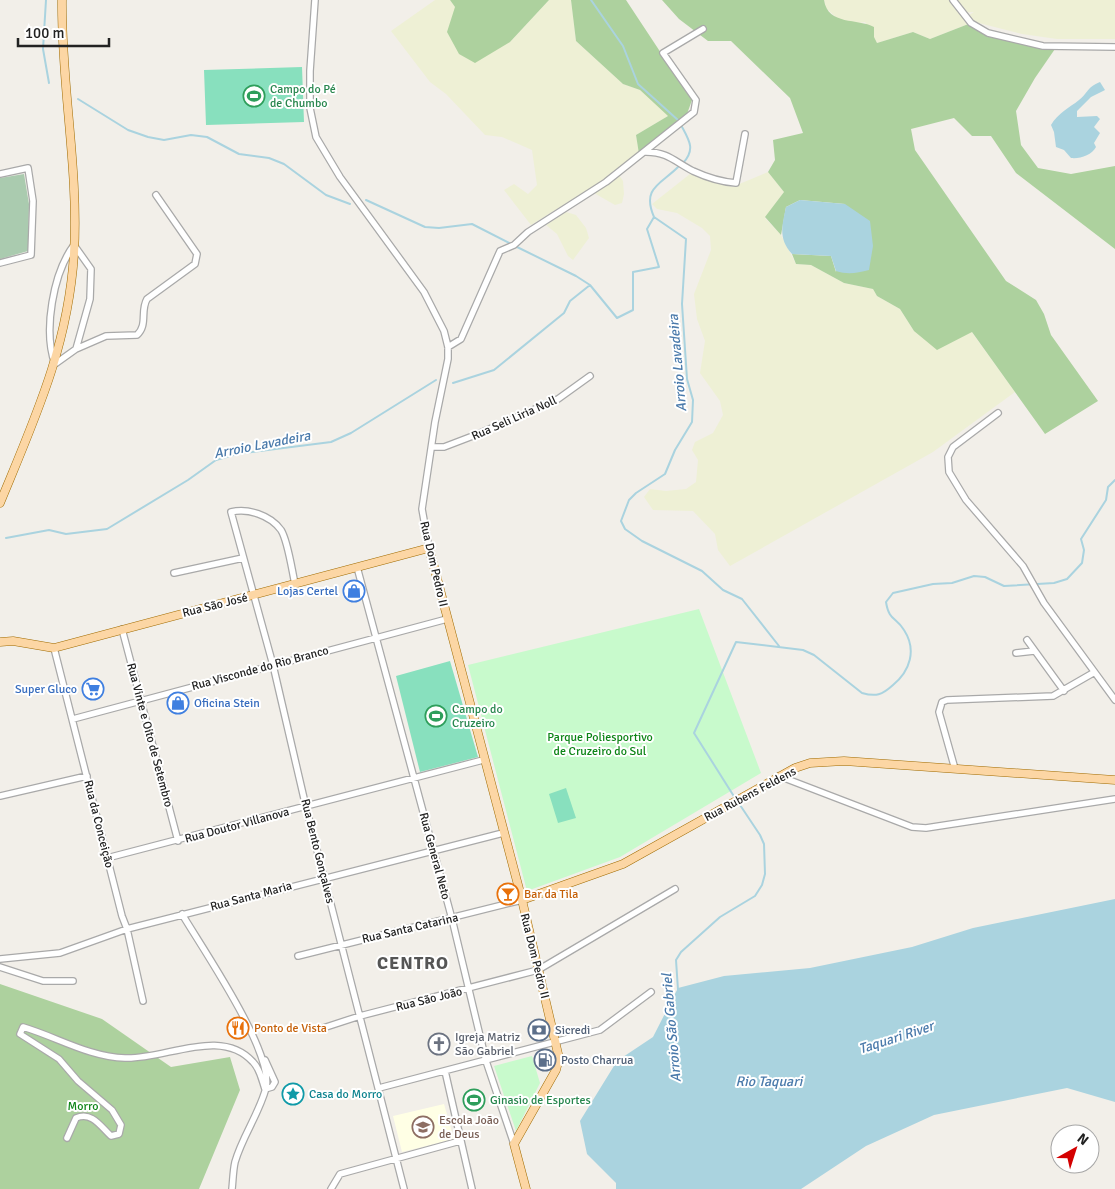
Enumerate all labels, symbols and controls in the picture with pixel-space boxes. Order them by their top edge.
scale bar [18,15,109,47]
text: 100 m [25,24,65,42]
place label: Campo do Pé de Chumbo [270,82,336,111]
sports icon: Campo do Pé de Chumbo [242,84,266,108]
water label: Arroio Lavadeira [665,313,690,412]
street label: Rua Seli Liria Noll [469,393,559,444]
water label: Arroio Lavadeira [212,427,313,462]
street label: Rua Dom Pedro II [416,520,451,608]
shop icon: Lojas Certel [342,579,366,603]
place label: Lojas Certel [277,584,338,599]
street label: Rua São José [181,590,249,621]
street label: Rua Visconde do Rio Branco [190,643,330,694]
street label: Rua Vinte e Oito de Setembro [123,661,176,809]
supermarket icon: Super Gluco [81,677,105,701]
place label: Super Gluco [15,682,77,697]
shop icon: Oficina Stein [166,691,190,715]
place label: Oficina Stein [194,696,260,711]
place label: Campo do Cruzeiro [452,702,503,731]
sports icon: Campo do Cruzeiro [424,704,448,728]
park label: Parque Poliesportivo de Cruzeiro do Sul [547,730,653,759]
street label: Rua Rubens Feldens [702,764,799,825]
street label: Rua da Conceição [80,779,117,870]
street label: Rua Bento Gonçalves [297,797,338,905]
street label: Rua Doutor Villanova [183,804,291,847]
street label: Rua General Neto [416,811,453,901]
street label: Rua Santa Maria [209,878,294,915]
bar icon: Bar da Tila [496,882,520,906]
place label: Bar da Tila [524,887,578,902]
street label: Rua Santa Catarina [360,910,460,947]
street label: Rua Dom Pedro II [517,912,552,1000]
district label: CENTRO [377,952,449,974]
water label: Arroio São Gabriel [658,972,685,1083]
street label: Rua São João [394,984,464,1015]
restaurant icon: Ponto de Vista [226,1016,250,1040]
water label: Taquari River [857,1017,937,1058]
bank icon: Sicredi [527,1018,551,1042]
place label: Ponto de Vista [254,1021,327,1036]
place label: Sicredi [555,1023,590,1038]
place label: Igreja Matriz São Gabriel [455,1030,520,1059]
church icon: Igreja Matriz São Gabriel [427,1032,451,1056]
fuel station icon: Posto Charrua [533,1048,557,1072]
place label: Posto Charrua [561,1053,633,1068]
water label: Rio Taquari [736,1073,804,1090]
place icon: Casa do Morro [281,1082,305,1106]
place label: Casa do Morro [309,1087,382,1102]
sports icon: Ginasio de Esportes [462,1088,486,1112]
place label: Ginasio de Esportes [490,1093,591,1108]
park label: Morro [68,1099,98,1114]
place label: Escola João de Deus [439,1113,499,1142]
school or university icon: Escola João de Deus [411,1115,435,1139]
north arrow [1050,1124,1100,1174]
text: N [1074,1130,1092,1149]

